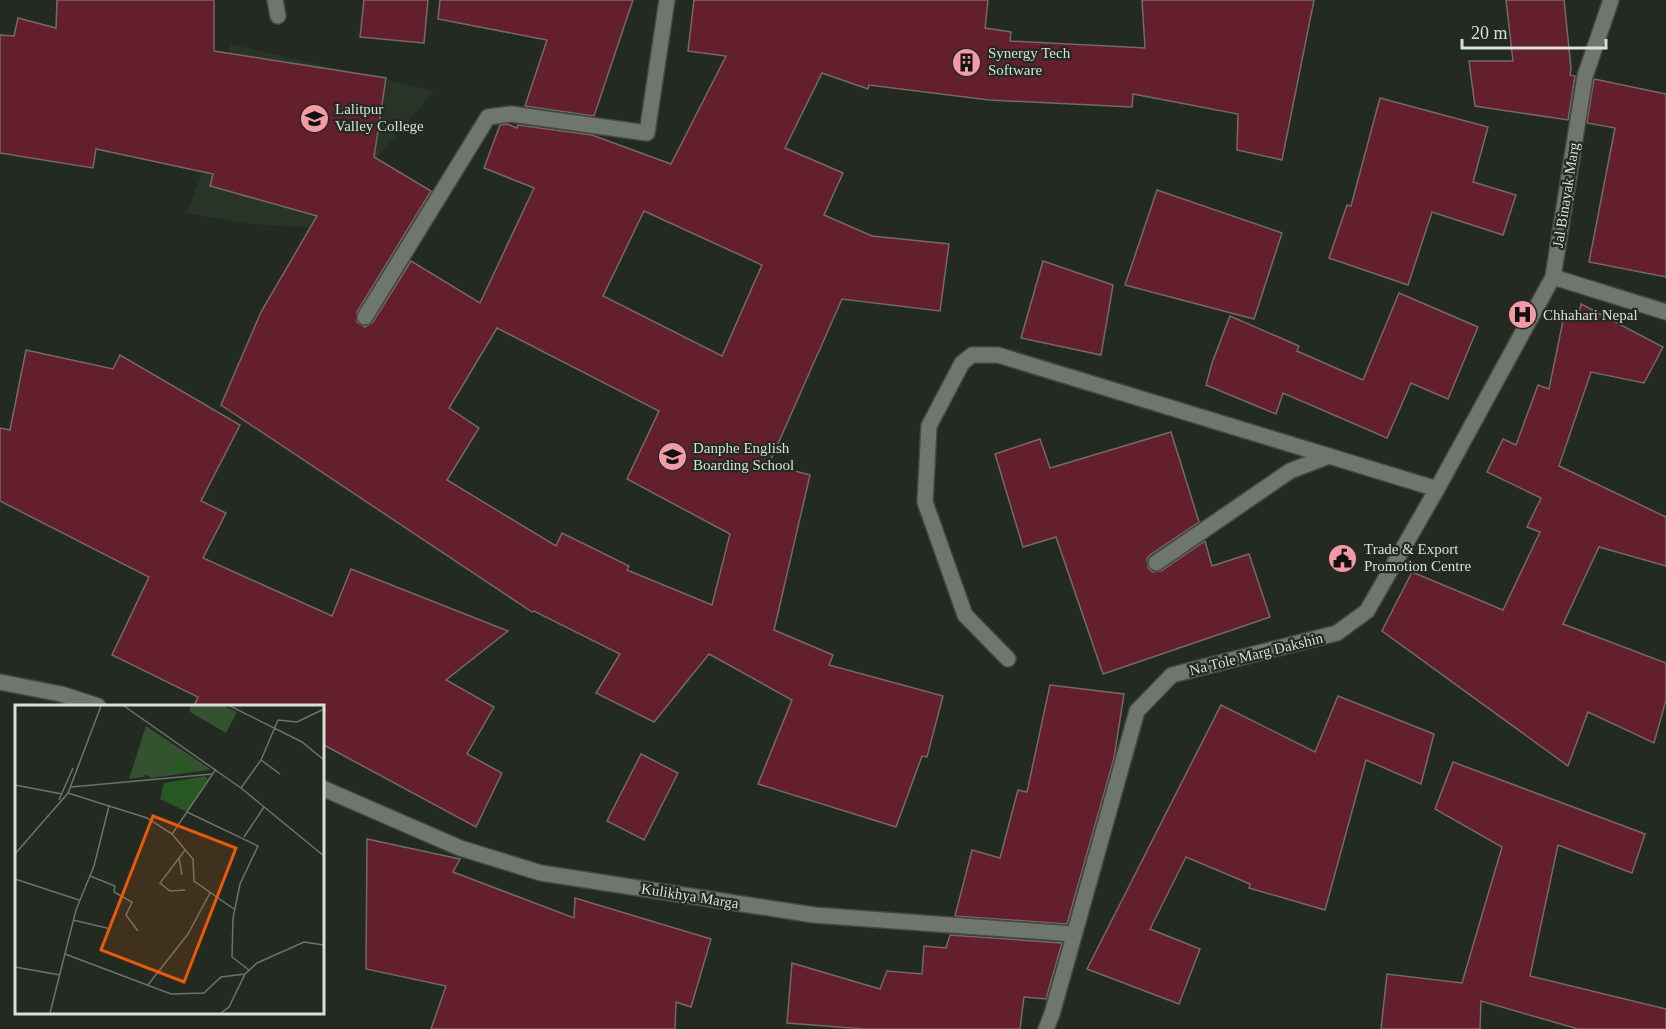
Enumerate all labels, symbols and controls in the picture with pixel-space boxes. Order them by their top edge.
scale bar [1462,12,1606,50]
text: 20 m [1471,23,1508,43]
place label: Synergy Tech Software [988,45,1071,78]
building icon: Synergy Tech Software [951,46,983,78]
place label: Lalitpur Valley College [335,101,424,134]
school or university icon: Lalitpur Valley College [298,102,330,134]
street label: Jal Binayak Marg [1550,141,1582,249]
hospital icon: Chhahari Nepal [1506,299,1538,331]
place label: Chhahari Nepal [1543,307,1638,323]
place label: Danphe English Boarding School [693,440,794,473]
school or university icon: Danphe English Boarding School [656,441,688,473]
place label: Trade & Export Promotion Centre [1364,541,1471,574]
public building icon: Trade & Export Promotion Centre [1327,542,1359,574]
street label: Na Tole Marg Dakshin [1188,630,1325,678]
inset map [15,705,324,1014]
street label: Kulikhya Marga [640,880,740,912]

